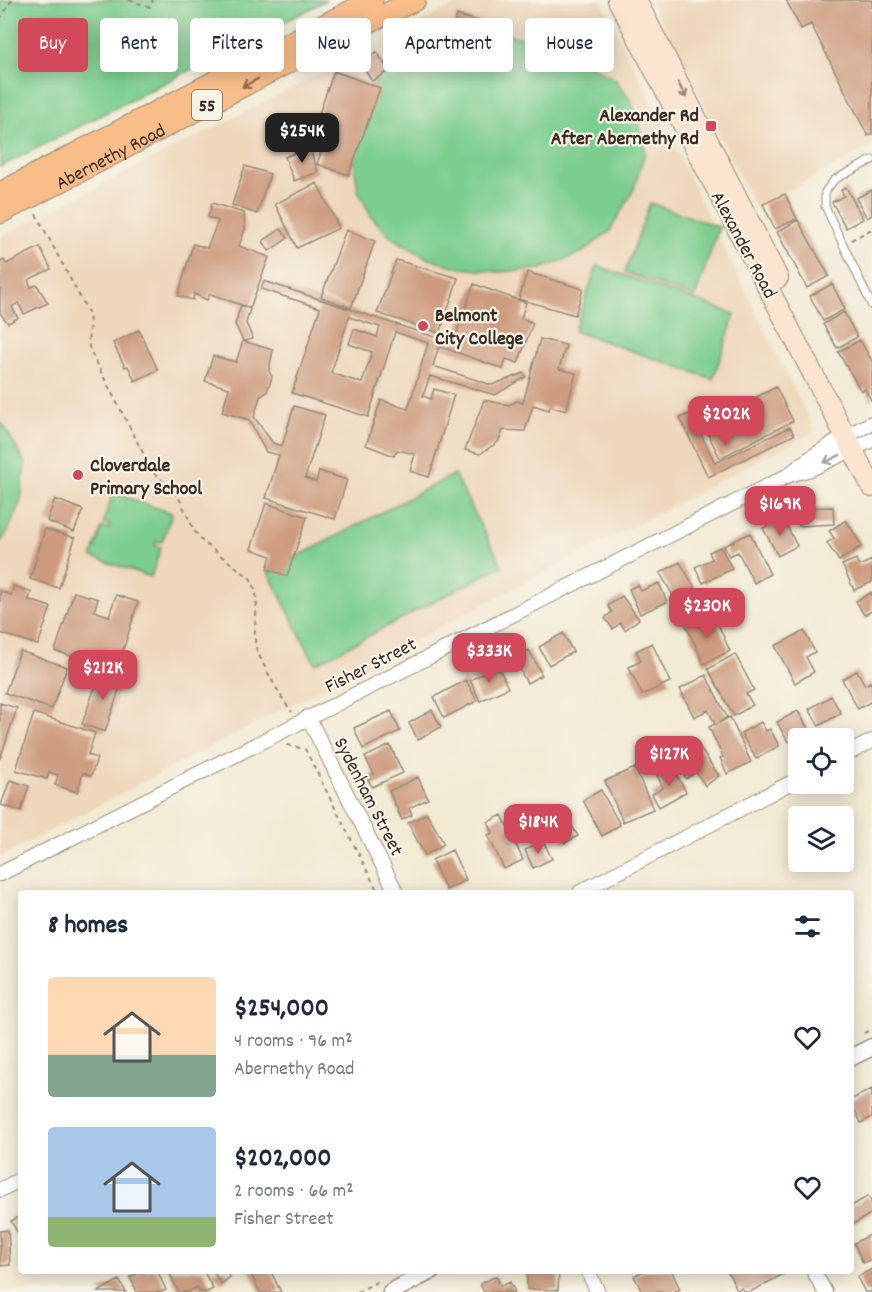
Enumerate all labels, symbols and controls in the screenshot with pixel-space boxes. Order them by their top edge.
chip: Buy [18,18,88,72]
chip: Rent [100,18,178,72]
chip: Filters [190,18,284,72]
chip: New [296,18,371,72]
chip: Apartment [383,18,513,72]
chip: House [525,18,614,72]
one-way arrow [241,77,259,89]
one-way arrow [677,80,688,98]
road number: 55 [192,90,222,120]
place label: Alexander Rd After Abernethy Rd [551,103,699,154]
pin: $254K [260,113,344,164]
street label: Abernethy Road [51,118,171,199]
text: $254K [279,118,325,146]
marker: Alexander Rd After Abernethy Rd [704,119,718,133]
street label: Alexander Road [702,187,782,304]
place label: Belmont City College [435,303,523,354]
marker: Belmont City College [416,319,430,333]
pin: $202K [684,396,768,447]
text: $202K [702,401,750,429]
place label: Cloverdale Primary School [90,453,202,504]
one-way arrow [823,454,841,465]
marker: Cloverdale Primary School [71,468,85,482]
pin: $169K [738,486,822,537]
text: $169K [759,491,801,519]
pin: $230K [665,588,749,639]
text: $230K [683,593,731,621]
street label: Fisher Street [321,632,422,702]
pin: $333K [447,633,531,684]
text: $333K [466,638,512,666]
pin: $212K [61,650,145,701]
text: $212K [82,655,124,683]
map controls [788,728,854,872]
button: locate [788,728,854,794]
street label: Sydenham Street [325,733,409,862]
pin: $127K [627,736,711,787]
text: $127K [649,741,689,769]
pin: $184K [496,804,580,855]
button: layers [788,806,854,872]
text: $184K [518,809,558,837]
text: 8 homes [48,908,128,945]
icon: filters [791,910,824,943]
text: $254,000 [234,991,329,1028]
icon: home [96,1001,168,1073]
icon: heart [791,1021,824,1054]
text: 4 rooms · 96 m² [234,1028,353,1056]
text: Abernethy Road [234,1056,354,1084]
text: $202,000 [234,1141,332,1178]
icon: home [96,1151,168,1223]
icon: heart [791,1171,824,1204]
text: 2 rooms · 66 m² [234,1178,354,1206]
text: Fisher Street [234,1206,334,1234]

